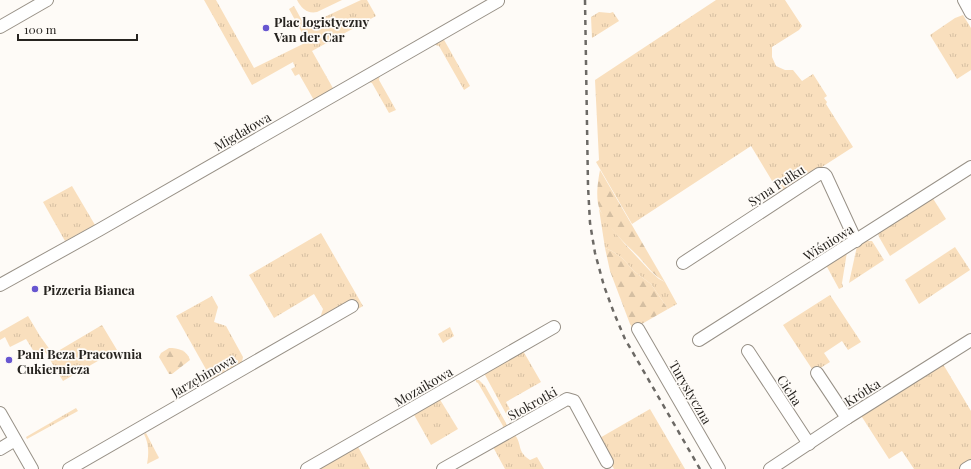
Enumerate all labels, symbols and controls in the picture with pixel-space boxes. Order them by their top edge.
place label: Plac logistyczny Van der Car [273,13,369,45]
scale bar [18,16,137,42]
text: 100 m [24,21,57,37]
marker: Plac logistyczny Van der Car [261,23,271,33]
street label: Migdałowa [211,108,274,154]
street label: Syna Pułku [744,160,808,210]
street label: Wiśniowa [799,220,857,265]
place label: Pizzeria Bianca [43,281,135,298]
marker: Pizzeria Bianca [30,284,40,294]
place label: Pani Beza Pracownia Cukiernicza [17,345,142,377]
street label: Jarzębinowa [167,350,239,401]
marker: Pani Beza Pracownia Cukiernicza [4,355,14,365]
street label: Turystyczna [666,357,716,427]
street label: Mozaikowa [391,362,456,410]
street label: Cicha [774,371,806,409]
street label: Krótka [841,374,884,410]
street label: Stokrotki [504,382,560,424]

